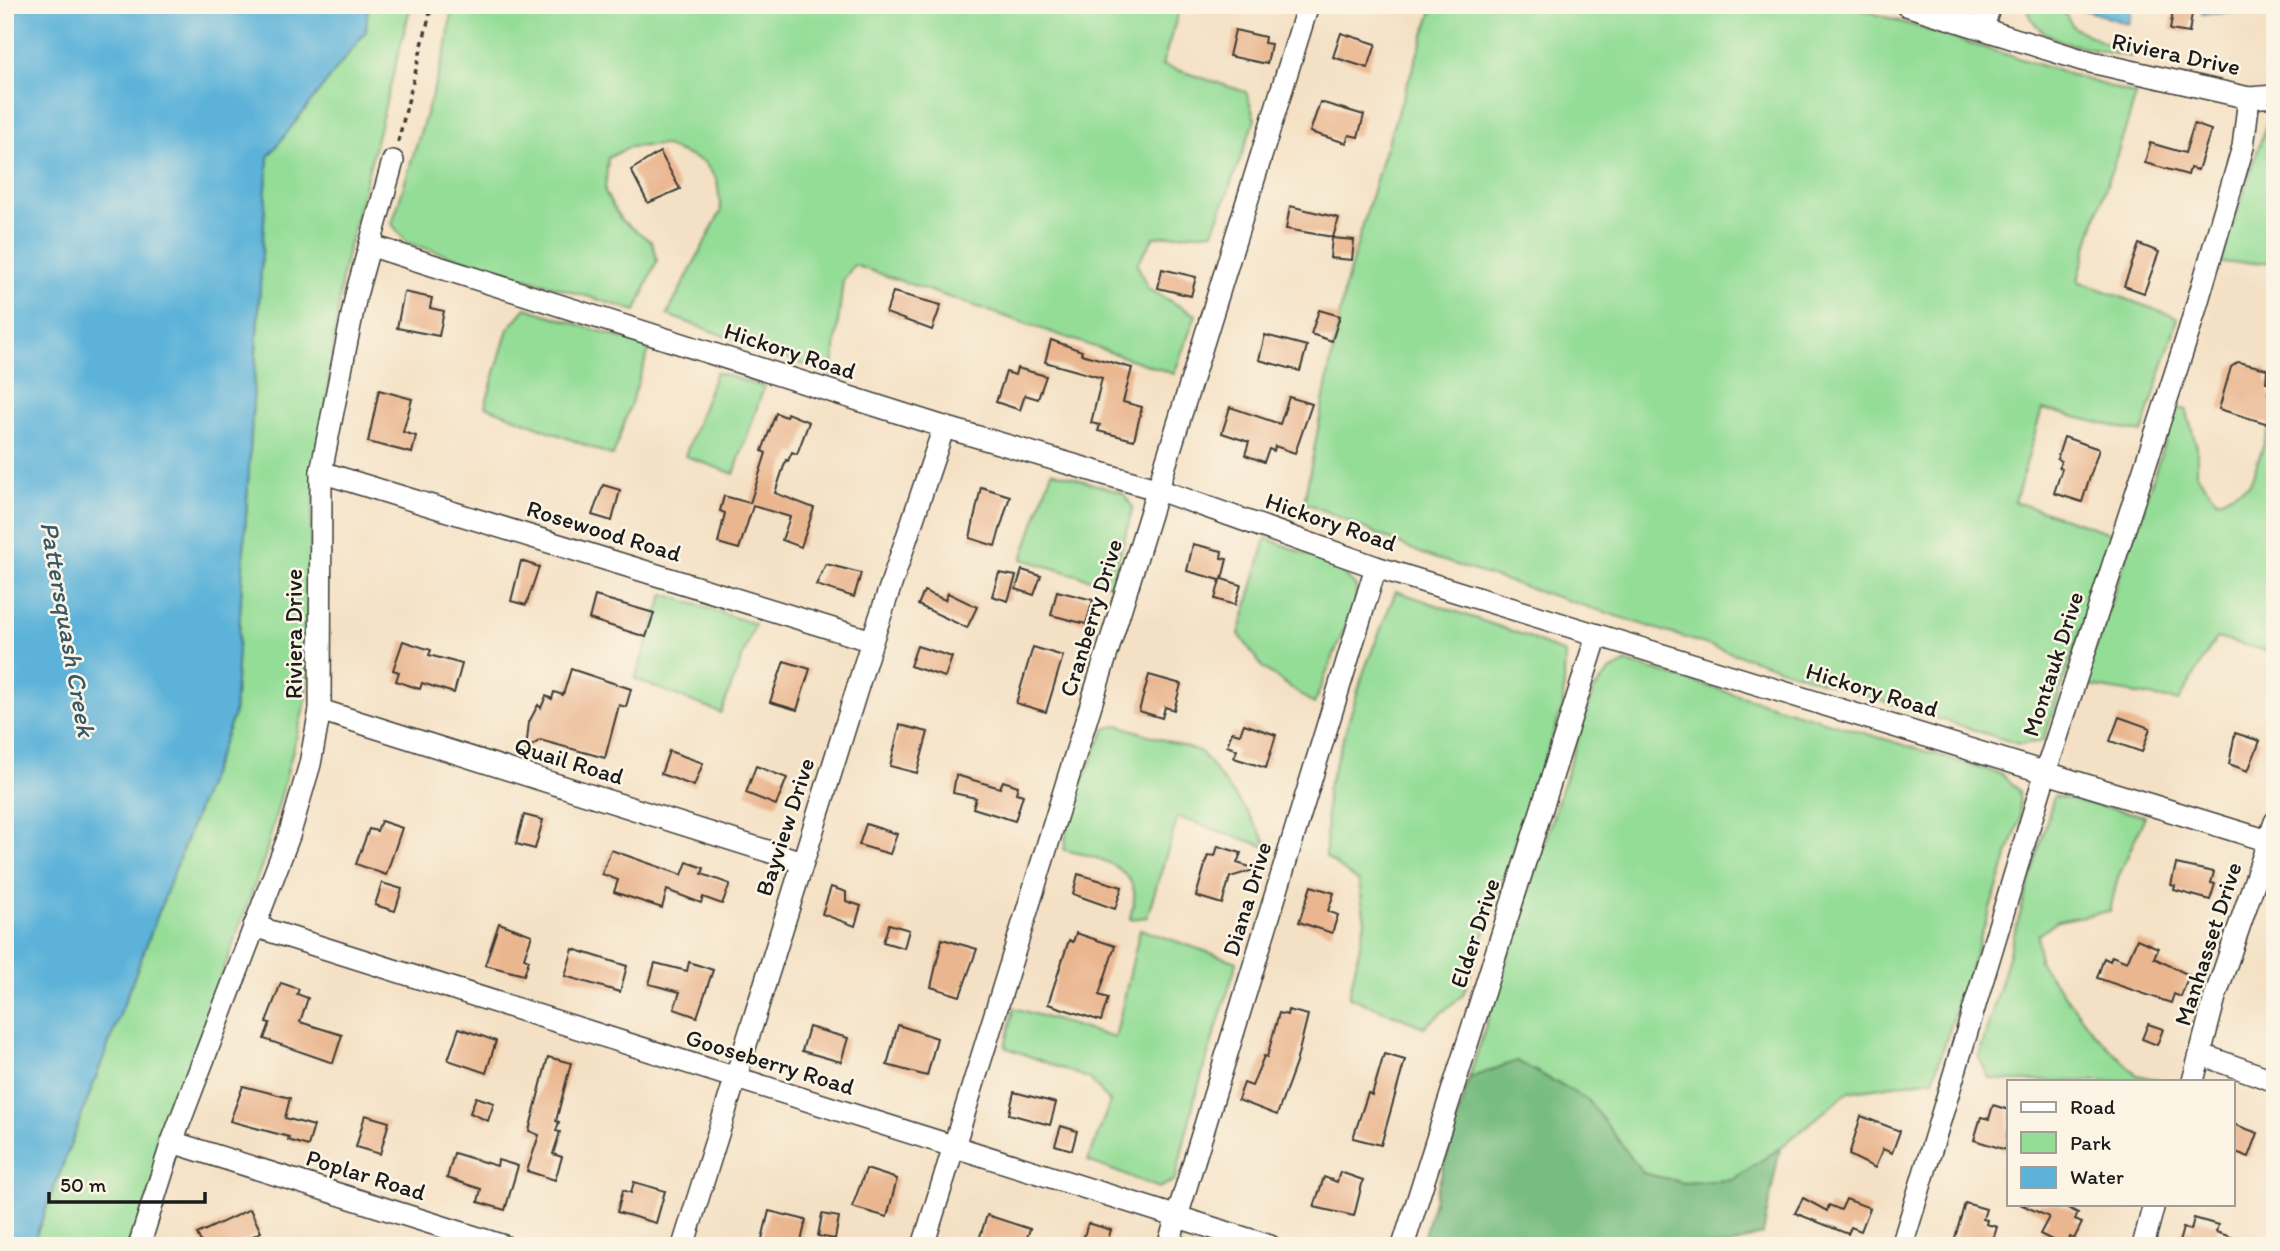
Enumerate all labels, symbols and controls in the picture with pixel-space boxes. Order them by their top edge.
street label: Riviera Drive [2109,26,2243,81]
street label: Hickory Road [721,316,860,385]
street label: Hickory Road [1262,486,1401,558]
street label: Rosewood Road [523,493,685,568]
water label: Pattersquash Creek [33,519,103,740]
street label: Cranberry Drive [1053,535,1128,700]
street label: Riviera Drive [279,569,308,699]
street label: Montauk Drive [2015,588,2090,740]
street label: Hickory Road [1803,656,1942,723]
street label: Quail Road [511,730,627,791]
street label: Bayview Drive [749,754,821,900]
street label: Diana Drive [1215,838,1278,960]
street label: Manhasset Drive [2167,858,2248,1029]
street label: Elder Drive [1443,874,1506,991]
street label: Gooseberry Road [682,1022,858,1101]
legend [2007,1080,2234,1206]
text: Road [2070,1094,2116,1119]
text: Park [2070,1130,2112,1155]
street label: Poplar Road [303,1143,430,1207]
scale bar [49,1160,205,1204]
text: Water [2070,1164,2124,1189]
text: 50 m [60,1172,107,1197]

